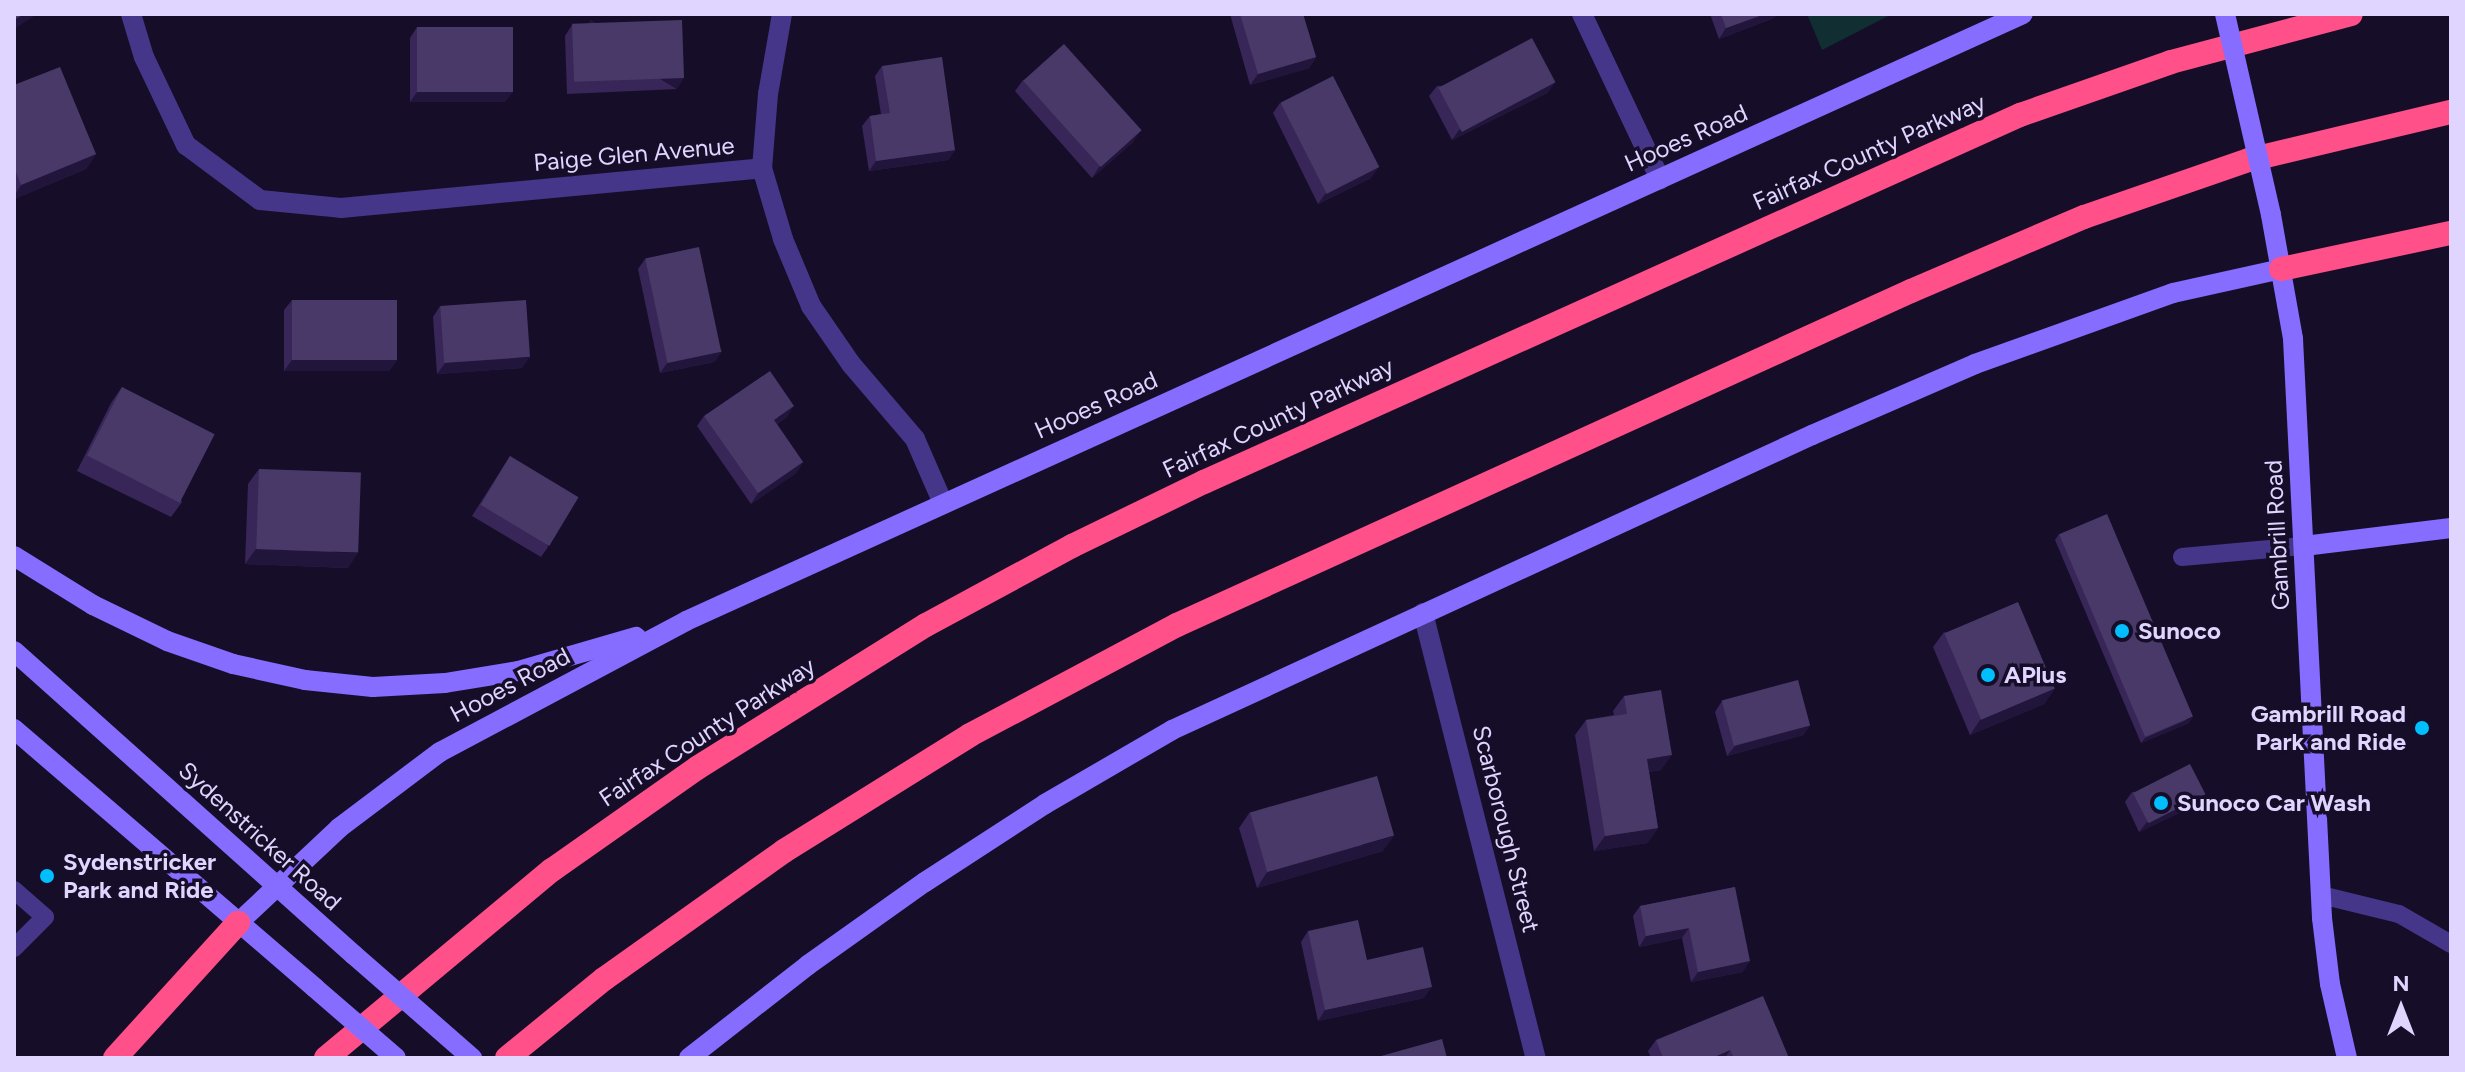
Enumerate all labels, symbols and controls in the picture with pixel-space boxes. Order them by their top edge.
street label: Fairfax County Parkway [1748,88,1990,216]
street label: Hooes Road [1620,98,1752,178]
street label: Paige Glen Avenue [532,131,736,177]
street label: Fairfax County Parkway [1158,352,1398,484]
street label: Hooes Road [1030,365,1162,445]
street label: Gambrill Road [2259,459,2295,611]
place label: Sunoco [2138,617,2221,645]
marker: Sunoco [2113,622,2131,640]
street label: Hooes Road [445,641,575,729]
street label: Fairfax County Parkway [594,651,820,813]
place label: APlus [2004,661,2066,689]
marker: APlus [1979,666,1997,684]
place label: Gambrill Road Park and Ride [2251,700,2406,756]
marker: Gambrill Road Park and Ride [2413,719,2431,737]
street label: Scarborough Street [1466,723,1546,935]
street label: Sydenstricker Road [173,756,347,916]
place label: Sunoco Car Wash [2177,789,2371,817]
marker: Sunoco Car Wash [2152,794,2170,812]
place label: Sydenstricker Park and Ride [63,848,216,904]
marker: Sydenstricker Park and Ride [38,867,56,885]
north arrow [2361,968,2441,1048]
text: N [2392,970,2410,997]

